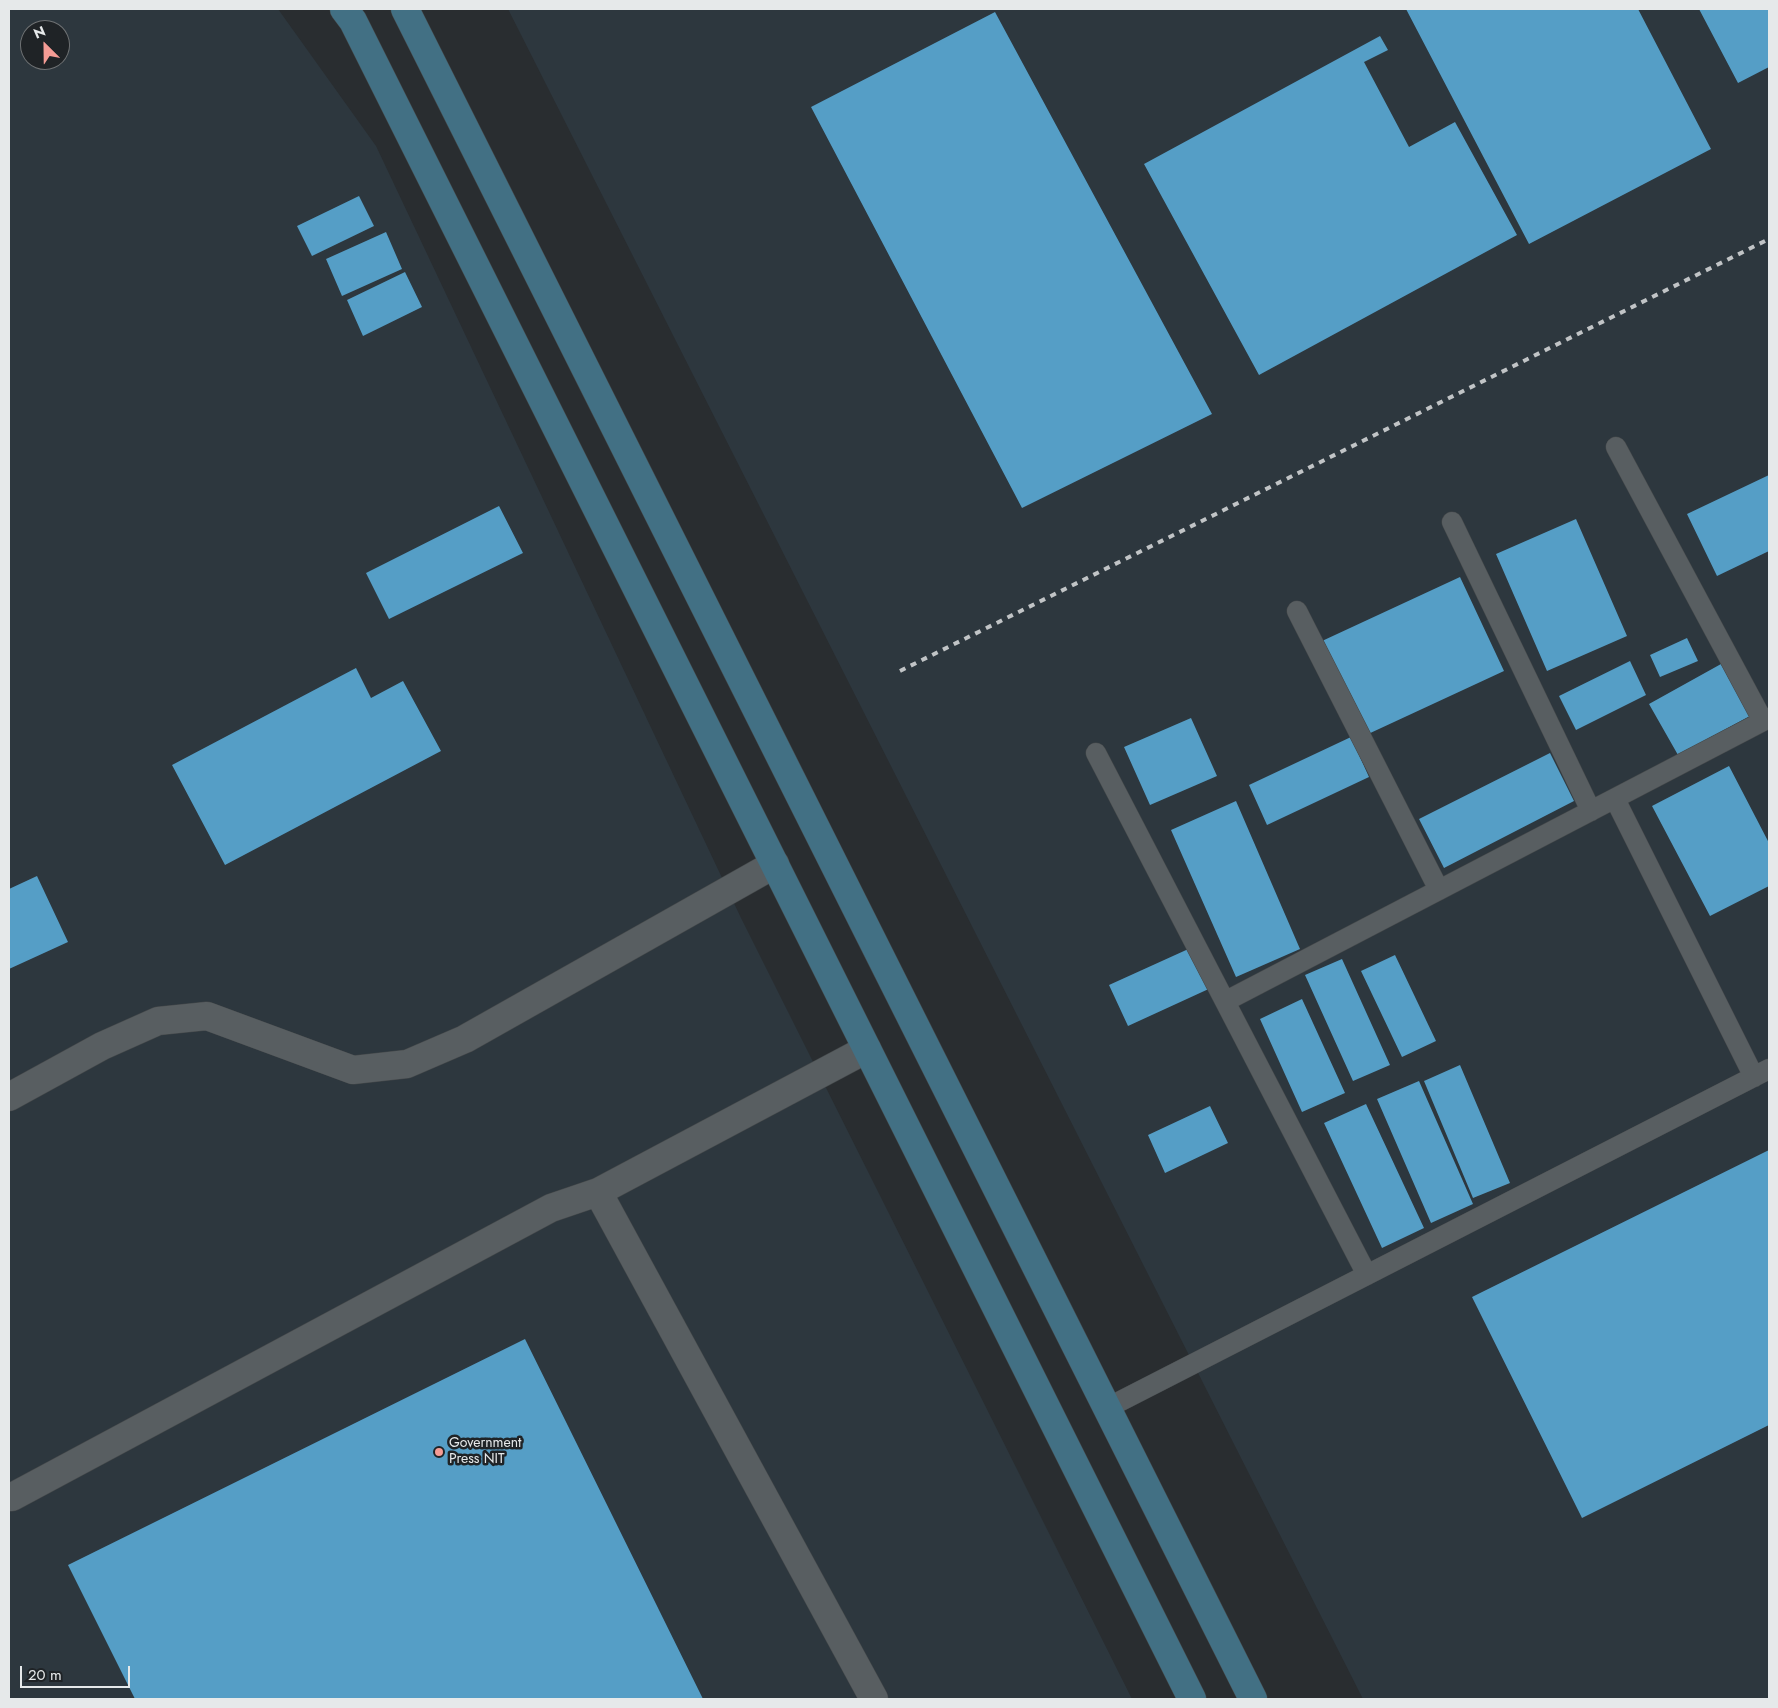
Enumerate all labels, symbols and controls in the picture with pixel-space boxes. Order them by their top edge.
north arrow [20,20,70,70]
text: N [31,21,49,43]
place label: Government Press NIT [449,1436,521,1468]
marker: Government Press NIT [433,1446,445,1458]
scale bar [22,1656,132,1688]
text: 20 m [28,1664,62,1686]

